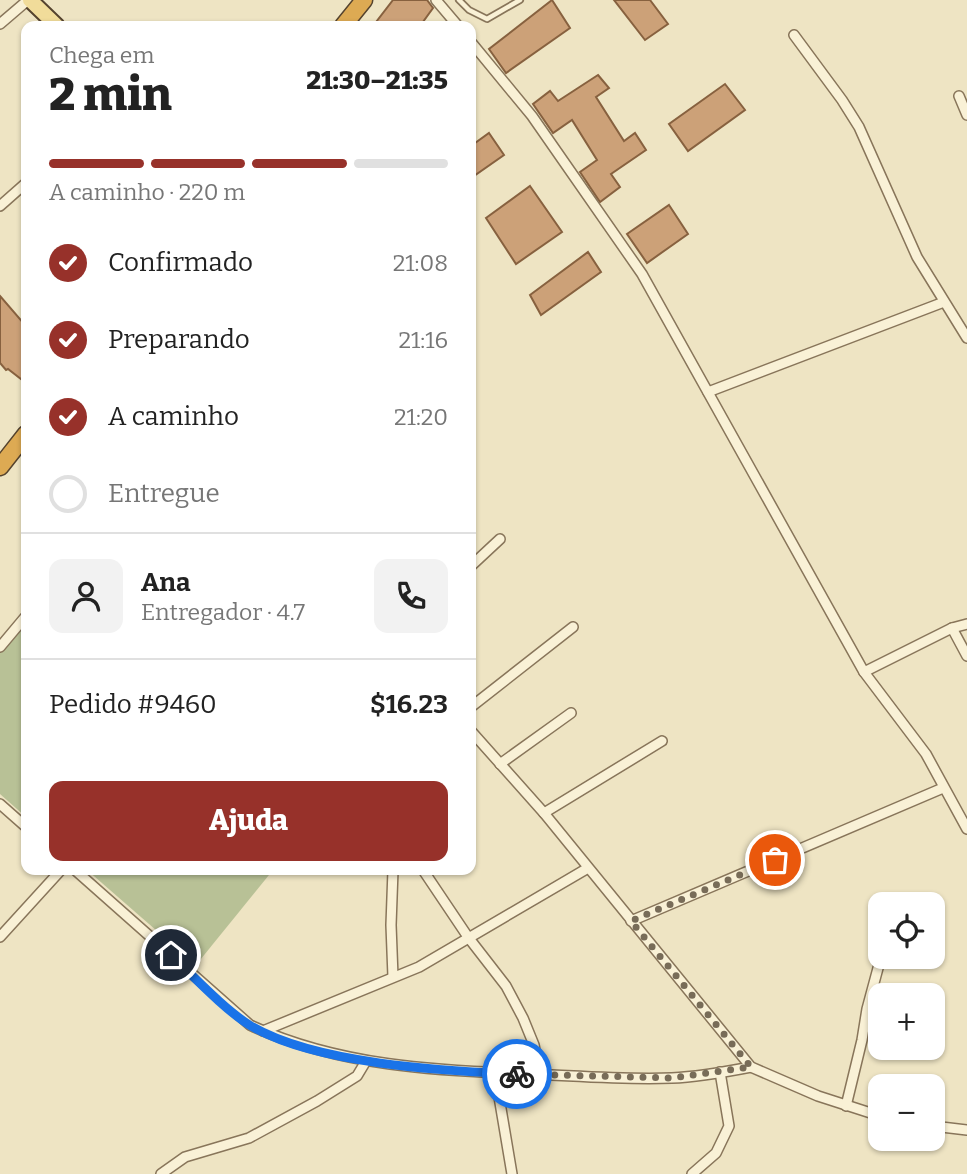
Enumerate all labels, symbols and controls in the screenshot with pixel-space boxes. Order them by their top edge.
text: Chega em [49,41,154,69]
text: 21:30–21:35 [306,65,448,96]
text: 2 min [49,67,172,122]
text: A caminho · 220 m [49,178,245,206]
icon: check [49,244,87,282]
text: Confirmado [108,247,253,278]
text: 21:08 [393,249,448,277]
icon: check [49,321,87,359]
text: Preparando [108,324,250,355]
text: 21:16 [398,326,448,354]
icon: check [49,398,87,436]
text: A caminho [108,401,239,432]
text: 21:20 [394,403,448,431]
text: Entregue [108,478,220,509]
button: person [49,559,123,633]
button: phone [374,559,448,633]
text: Ana [141,567,191,598]
text: Entregador · 4.7 [141,598,305,626]
text: Pedido #9460 [49,689,217,720]
text: $16.23 [370,689,448,720]
button: Ajuda [49,781,448,861]
pin [745,830,805,890]
icon: bag [756,841,794,879]
map controls [868,892,945,1151]
button: locate [868,892,945,969]
pin [141,925,201,985]
icon: home [152,936,190,974]
button: + [868,983,945,1060]
courier [482,1039,552,1109]
icon: bike [498,1055,536,1093]
button: − [868,1074,945,1151]

